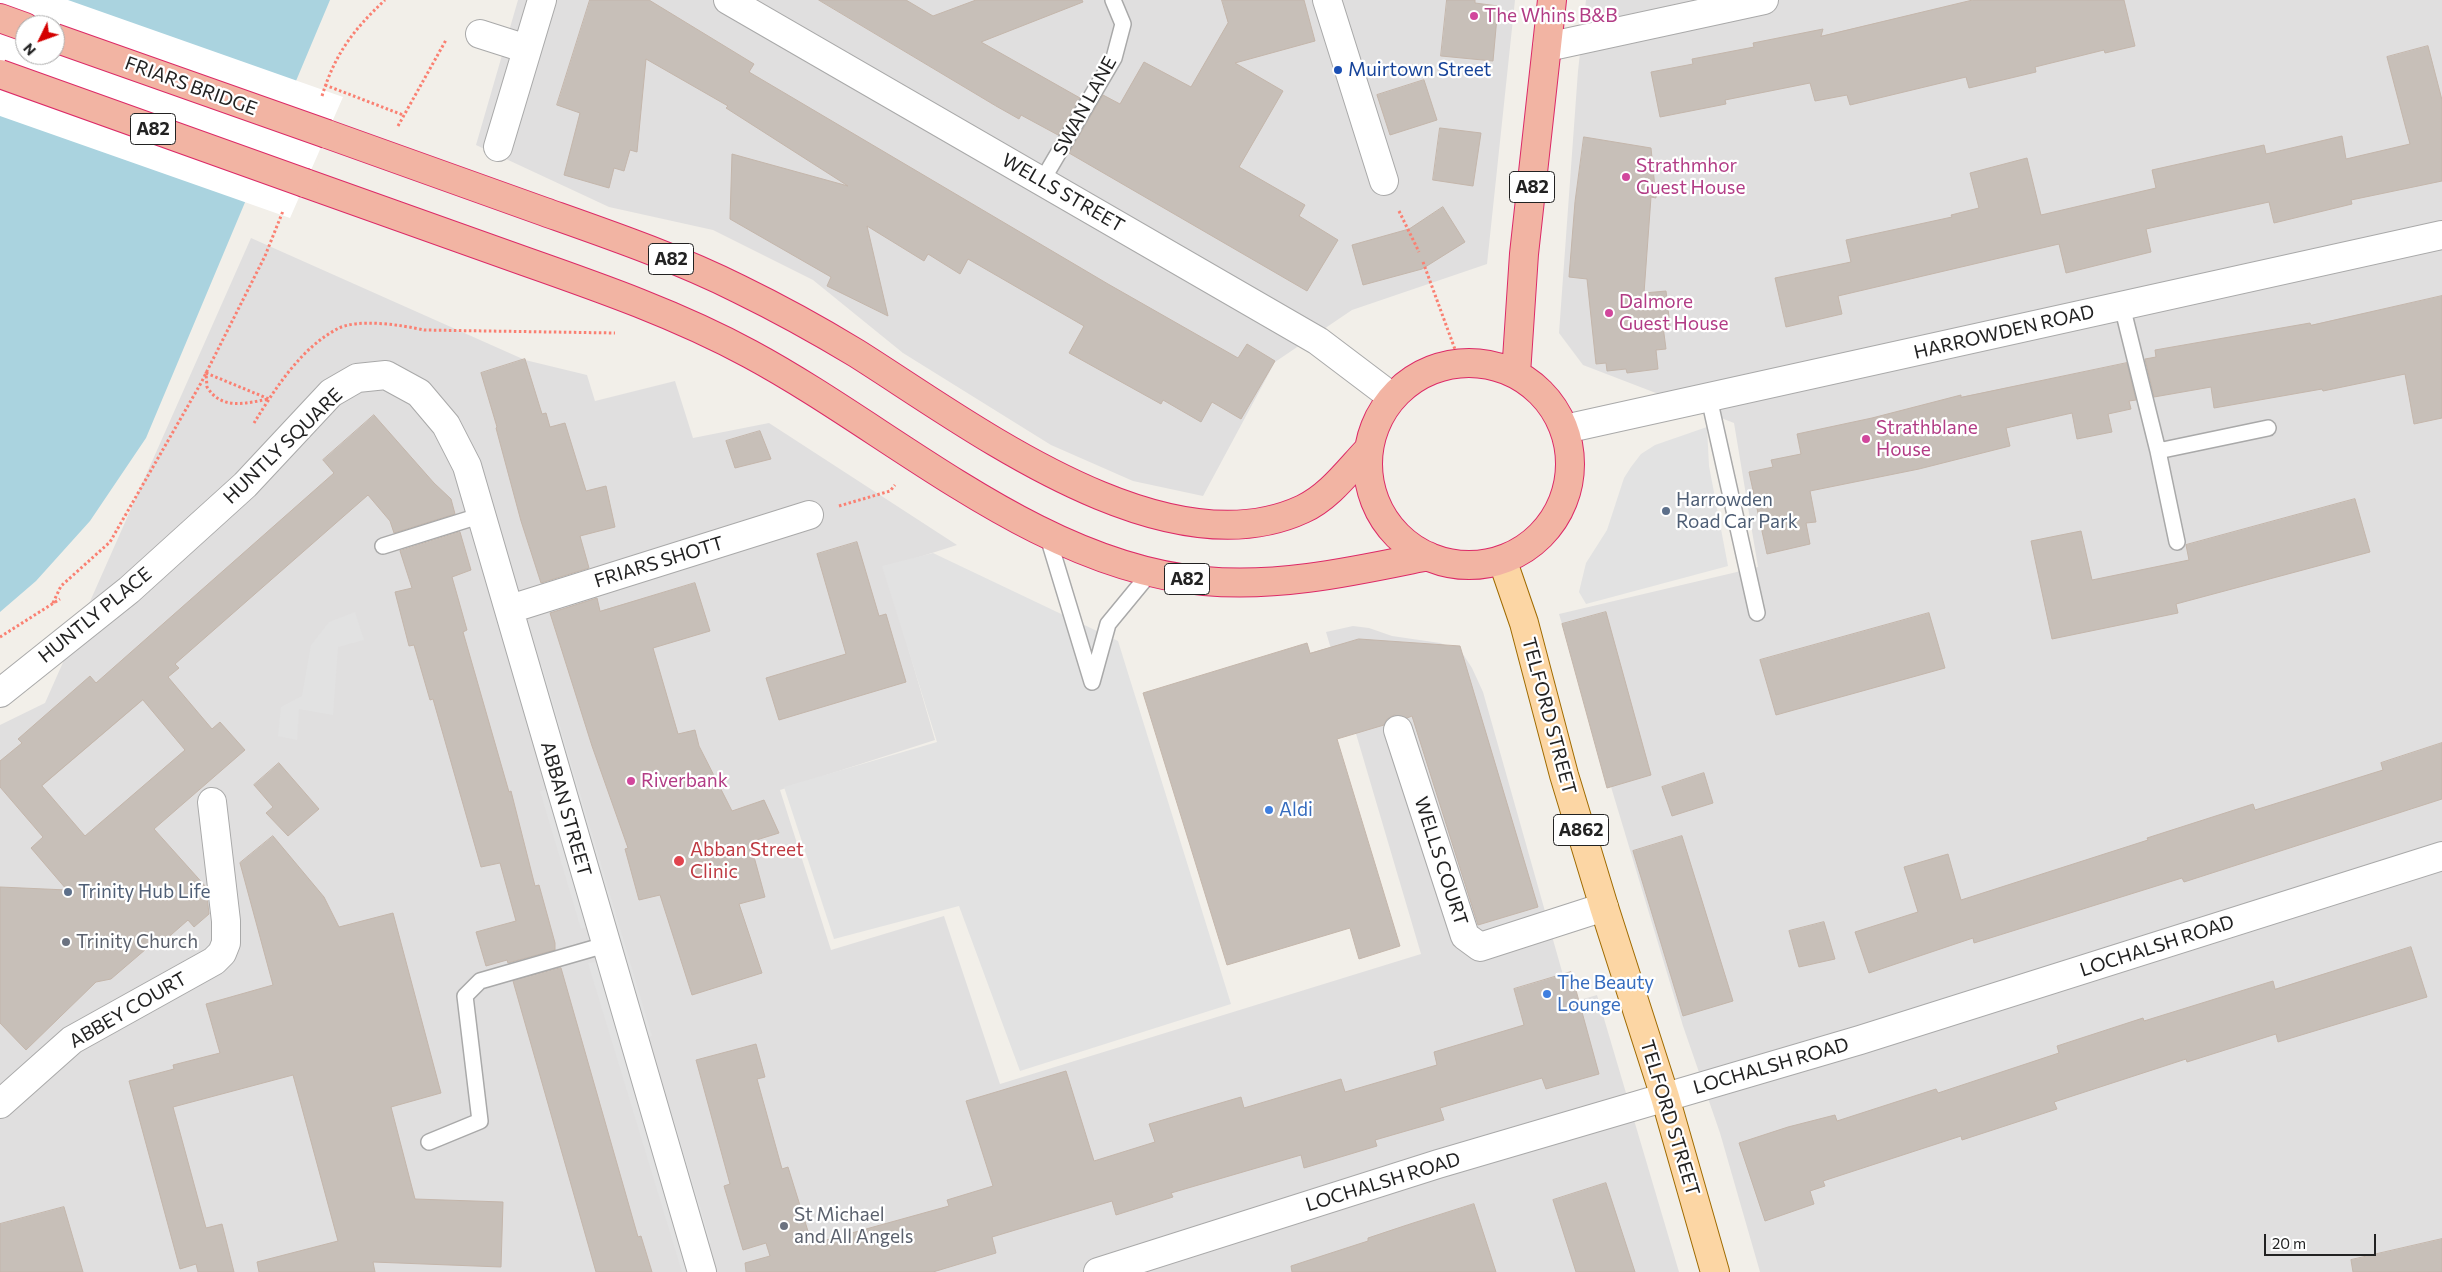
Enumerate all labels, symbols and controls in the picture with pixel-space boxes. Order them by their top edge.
place label: The Whins B&B [1484,5,1618,27]
marker: The Whins B&B [1468,10,1480,22]
north arrow [15,15,65,65]
text: N [19,40,39,59]
street label: FRIARS BRIDGE [122,52,260,120]
street label: SWAN LANE [1049,53,1121,159]
place label: Muirtown Street [1348,59,1491,81]
marker: Muirtown Street [1332,64,1344,76]
road number: A82 [130,114,176,144]
street label: WELLS STREET [998,149,1128,237]
place label: Strathmhor Guest House [1636,155,1745,199]
marker: Strathmhor Guest House [1620,171,1632,183]
road number: A82 [1510,172,1554,202]
road number: A82 [648,243,694,274]
place label: Dalmore Guest House [1619,291,1728,335]
street label: HARROWDEN ROAD [1911,300,2097,364]
marker: Dalmore Guest House [1603,307,1615,319]
street label: HUNTLY SQUARE [219,383,347,509]
place label: Strathblane House [1876,417,1978,461]
marker: Strathblane House [1860,433,1872,445]
place label: Harrowden Road Car Park [1676,489,1798,533]
marker: Harrowden Road Car Park [1660,505,1672,517]
street label: FRIARS SHOTT [591,531,727,593]
street label: HUNTLY PLACE [34,562,156,668]
road number: A82 [1164,564,1210,594]
street label: TELFORD STREET [1517,635,1581,797]
street label: ABBAN STREET [536,739,596,879]
place label: Riverbank [641,770,728,792]
marker: Riverbank [625,775,637,787]
street label: WELLS COURT [1409,794,1473,928]
place label: Aldi [1279,799,1313,821]
marker: Aldi [1263,804,1275,816]
road number: A862 [1554,814,1608,846]
place label: Abban Street Clinic [690,839,804,883]
marker: Abban Street Clinic [672,854,686,868]
place label: Trinity Hub Life [78,881,211,903]
marker: Trinity Hub Life [62,886,74,898]
street label: LOCHALSH ROAD [2077,910,2237,982]
place label: Trinity Church [76,931,198,953]
marker: Trinity Church [60,936,72,948]
street label: ABBEY COURT [65,967,191,1053]
place label: The Beauty Lounge [1557,972,1654,1016]
marker: The Beauty Lounge [1541,988,1553,1000]
street label: LOCHALSH ROAD [1691,1033,1851,1099]
street label: TELFORD STREET [1635,1037,1705,1199]
street label: LOCHALSH ROAD [1303,1148,1463,1216]
place label: St Michael and All Angels [794,1204,913,1248]
marker: St Michael and All Angels [778,1220,790,1232]
scale bar [2267,1224,2380,1256]
text: 20 m [2272,1234,2306,1252]

